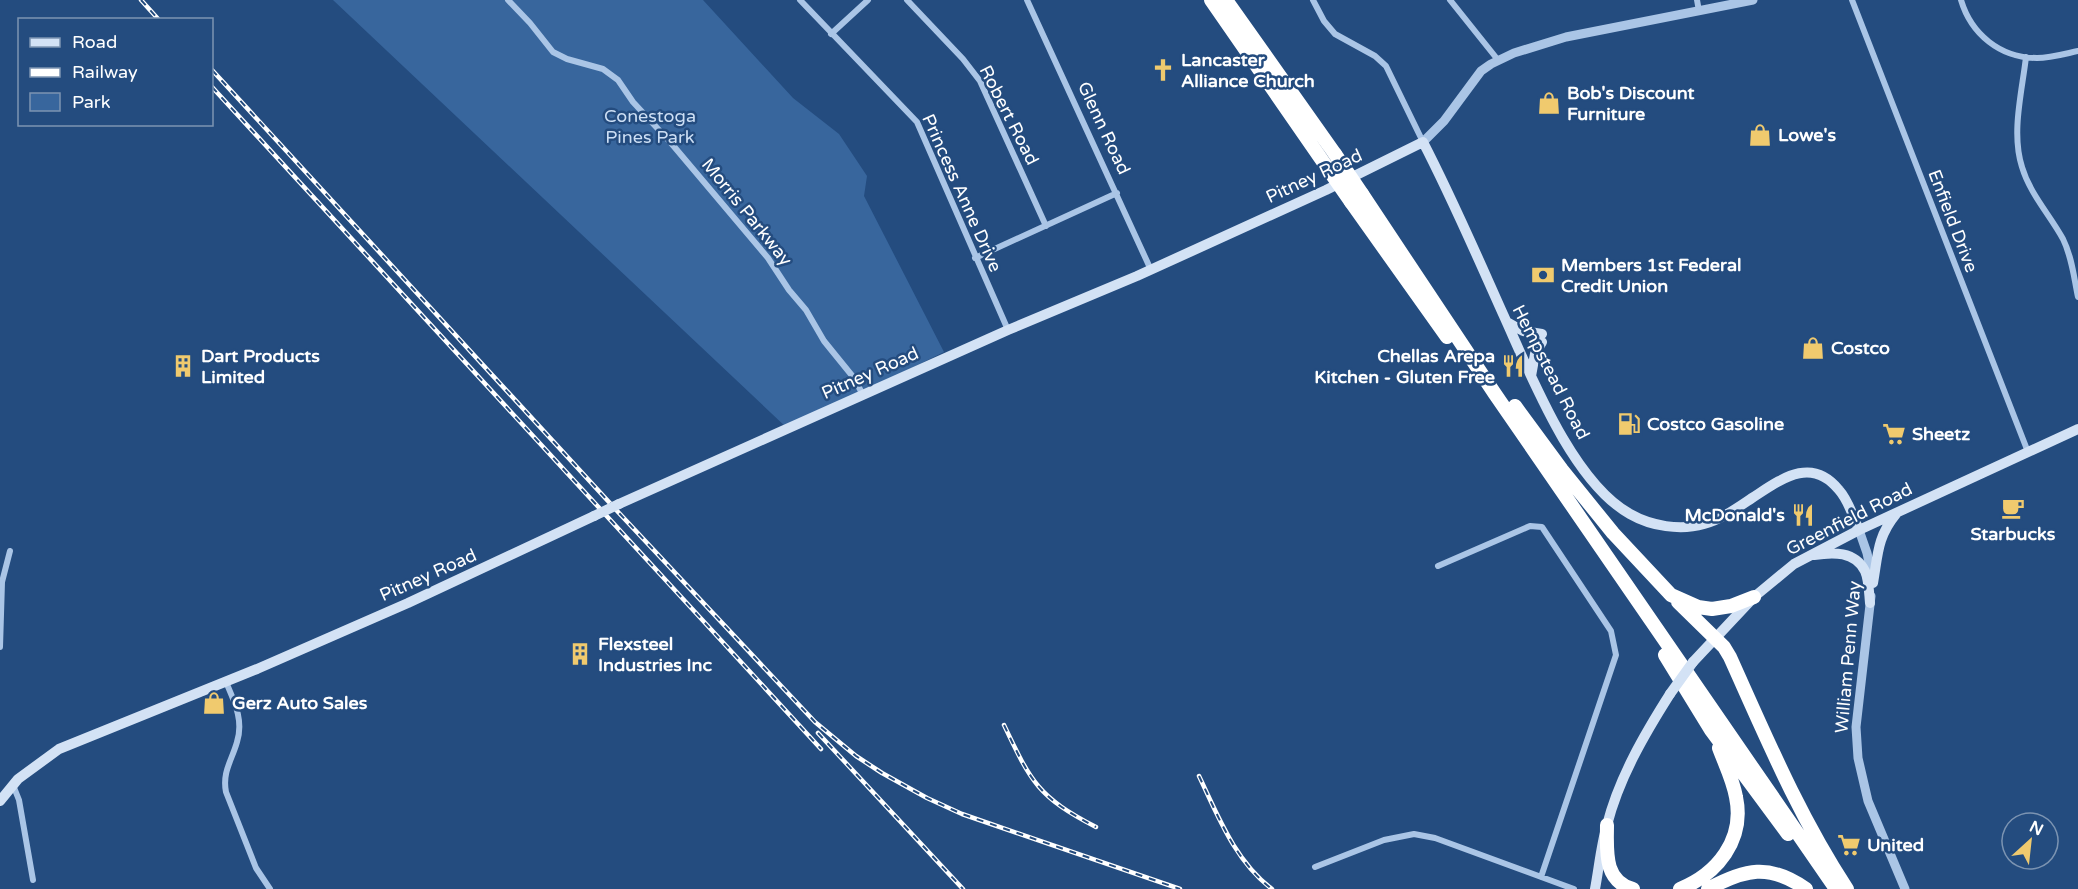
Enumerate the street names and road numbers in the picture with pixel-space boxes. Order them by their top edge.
street label: Robert Road [974,61,1044,169]
street label: Glenn Road [1073,78,1135,178]
street label: Princess Anne Drive [917,111,1007,275]
street label: Pitney Road [1262,144,1366,208]
street label: Morris Parkway [697,154,797,270]
street label: Enfield Drive [1923,166,1983,276]
street label: Hempstead Road [1508,301,1594,443]
street label: Pitney Road [818,342,922,404]
street label: Greenfield Road [1782,478,1916,560]
street label: Pitney Road [376,544,480,606]
street label: William Penn Way [1830,580,1866,734]

